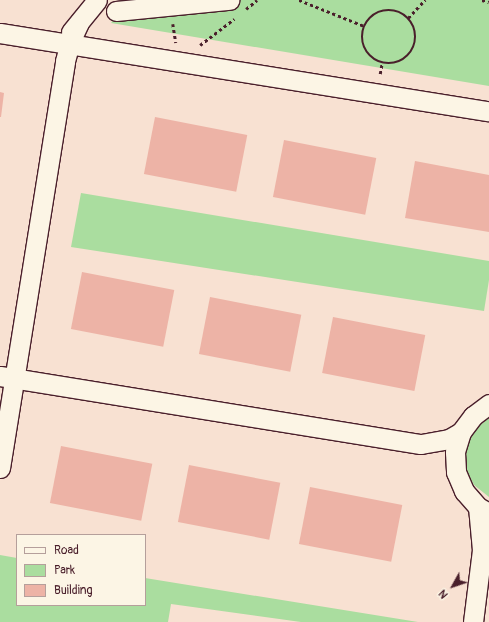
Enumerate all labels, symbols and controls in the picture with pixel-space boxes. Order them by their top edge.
legend [16,534,146,606]
text: Road [54,543,79,558]
text: Park [54,563,75,578]
north arrow [433,566,473,606]
text: Building [54,583,93,598]
text: N [436,587,451,601]

